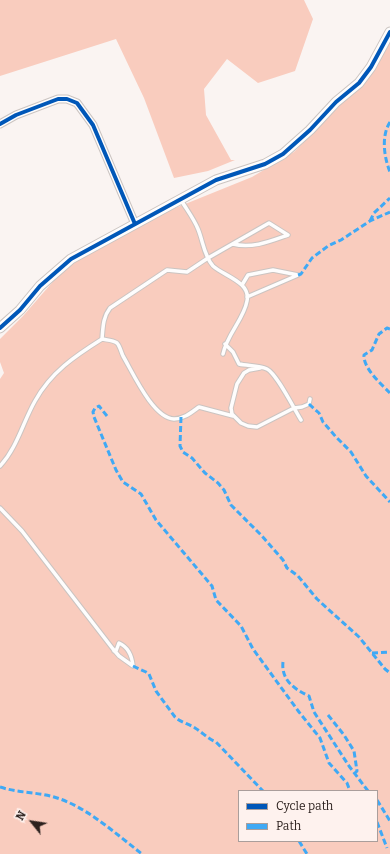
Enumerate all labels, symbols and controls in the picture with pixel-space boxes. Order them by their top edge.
legend [238,790,378,842]
text: Cycle path [276,799,333,813]
north arrow [12,802,52,842]
text: N [13,809,29,823]
text: Path [276,819,301,833]

